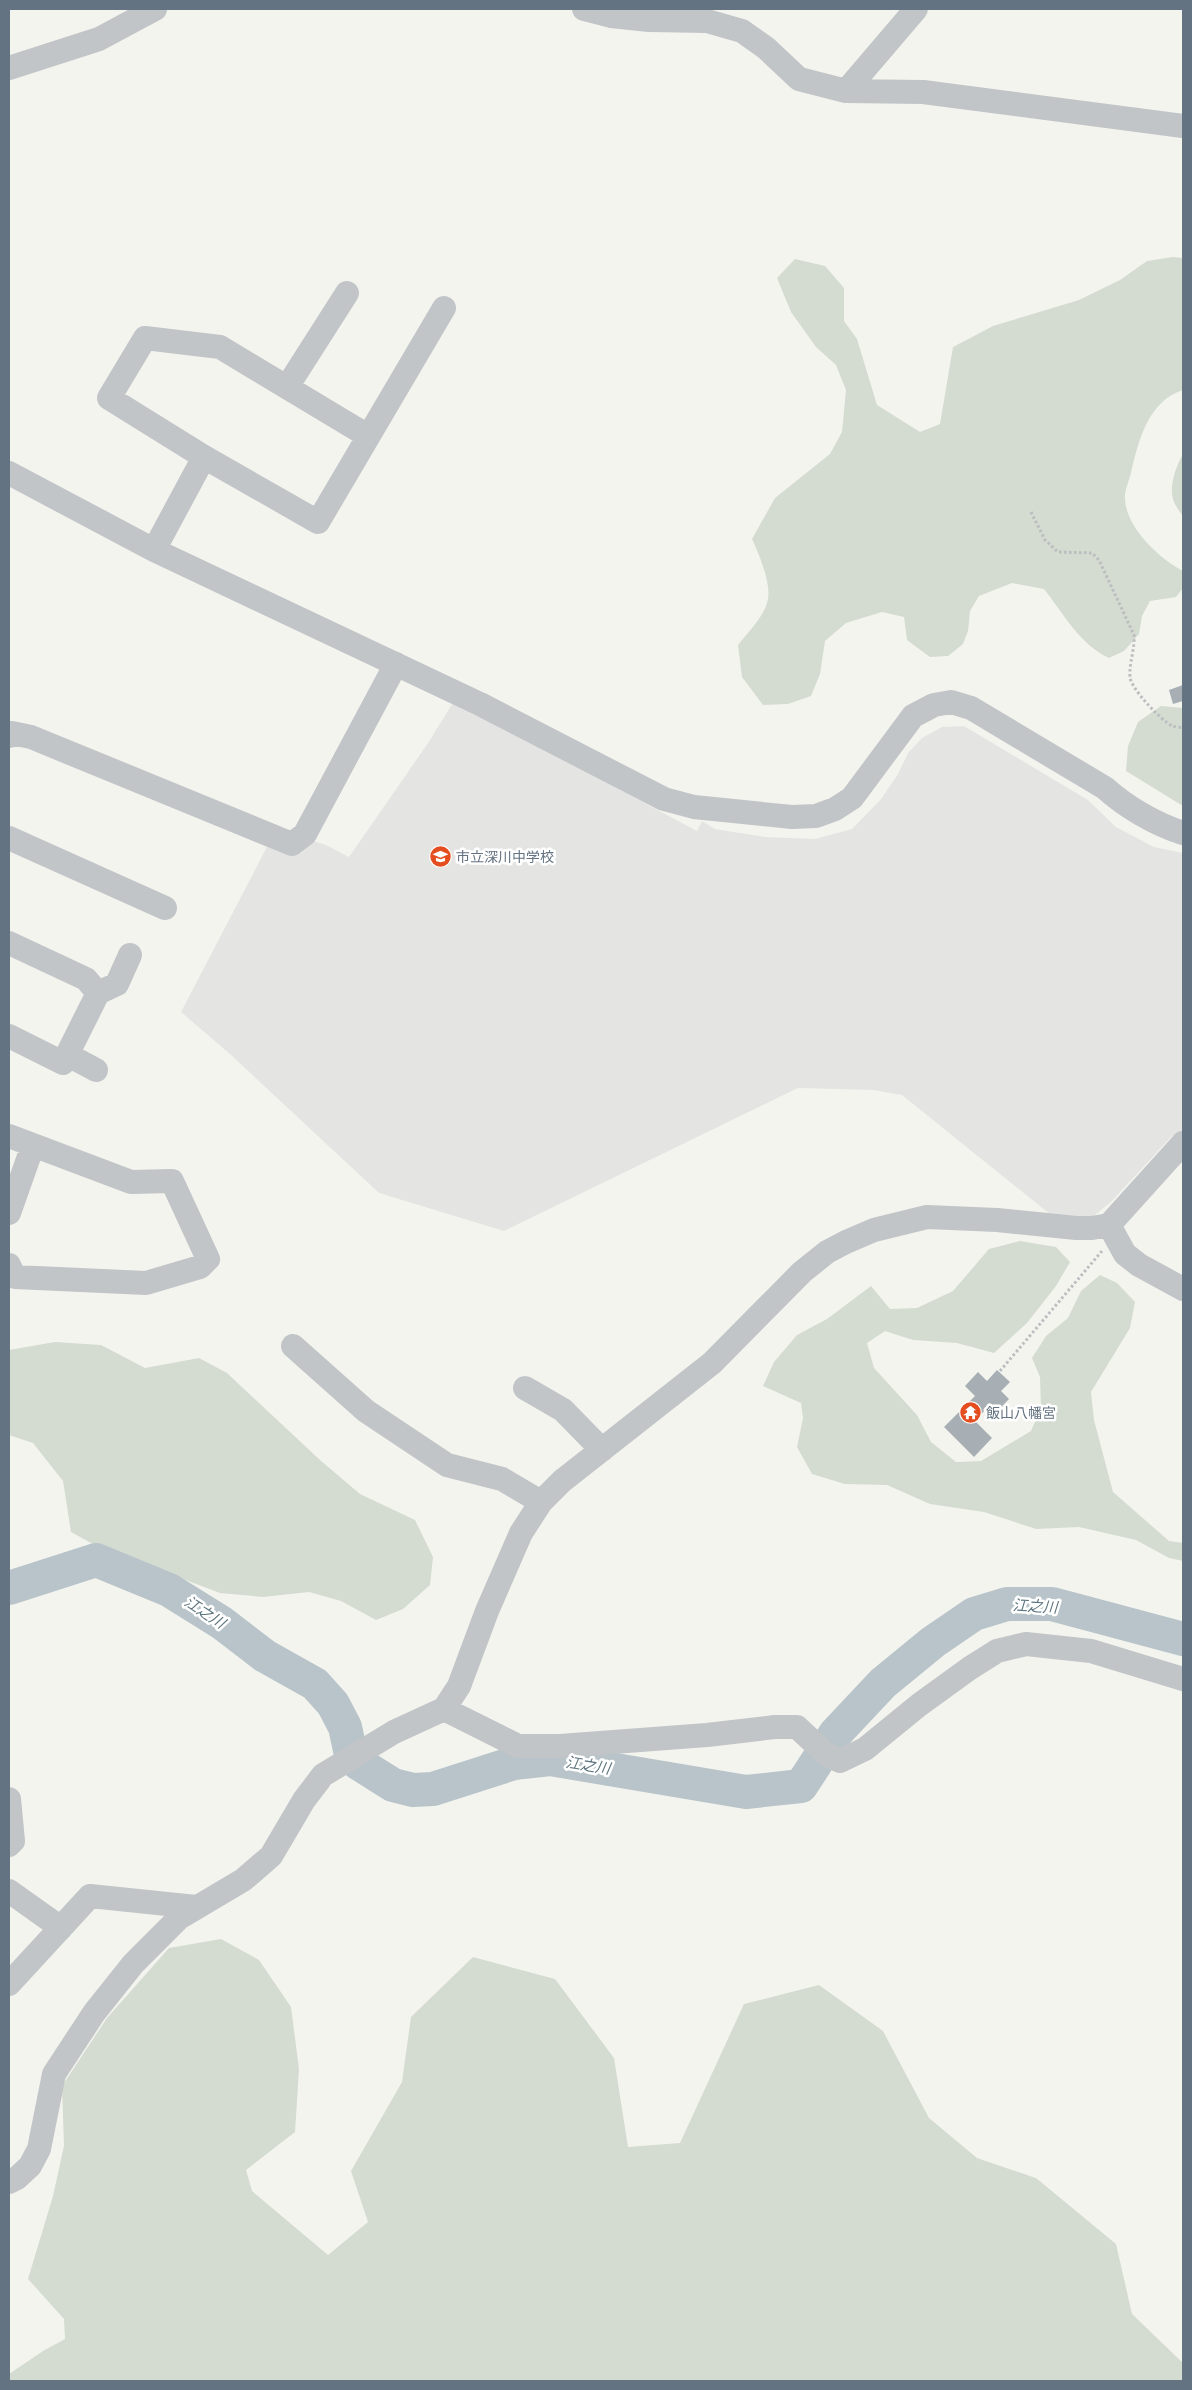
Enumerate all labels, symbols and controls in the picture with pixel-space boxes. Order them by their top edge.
school or university icon: 市立深川中学校 [428,845,452,869]
place label: 市立深川中学校 [456,848,554,866]
temple icon: 飯山八幡宮 [958,1401,982,1425]
place label: 飯山八幡宮 [986,1404,1056,1422]
water label: 江之川 [180,1591,231,1634]
water label: 江之川 [1012,1594,1060,1618]
water label: 江之川 [564,1751,614,1779]

